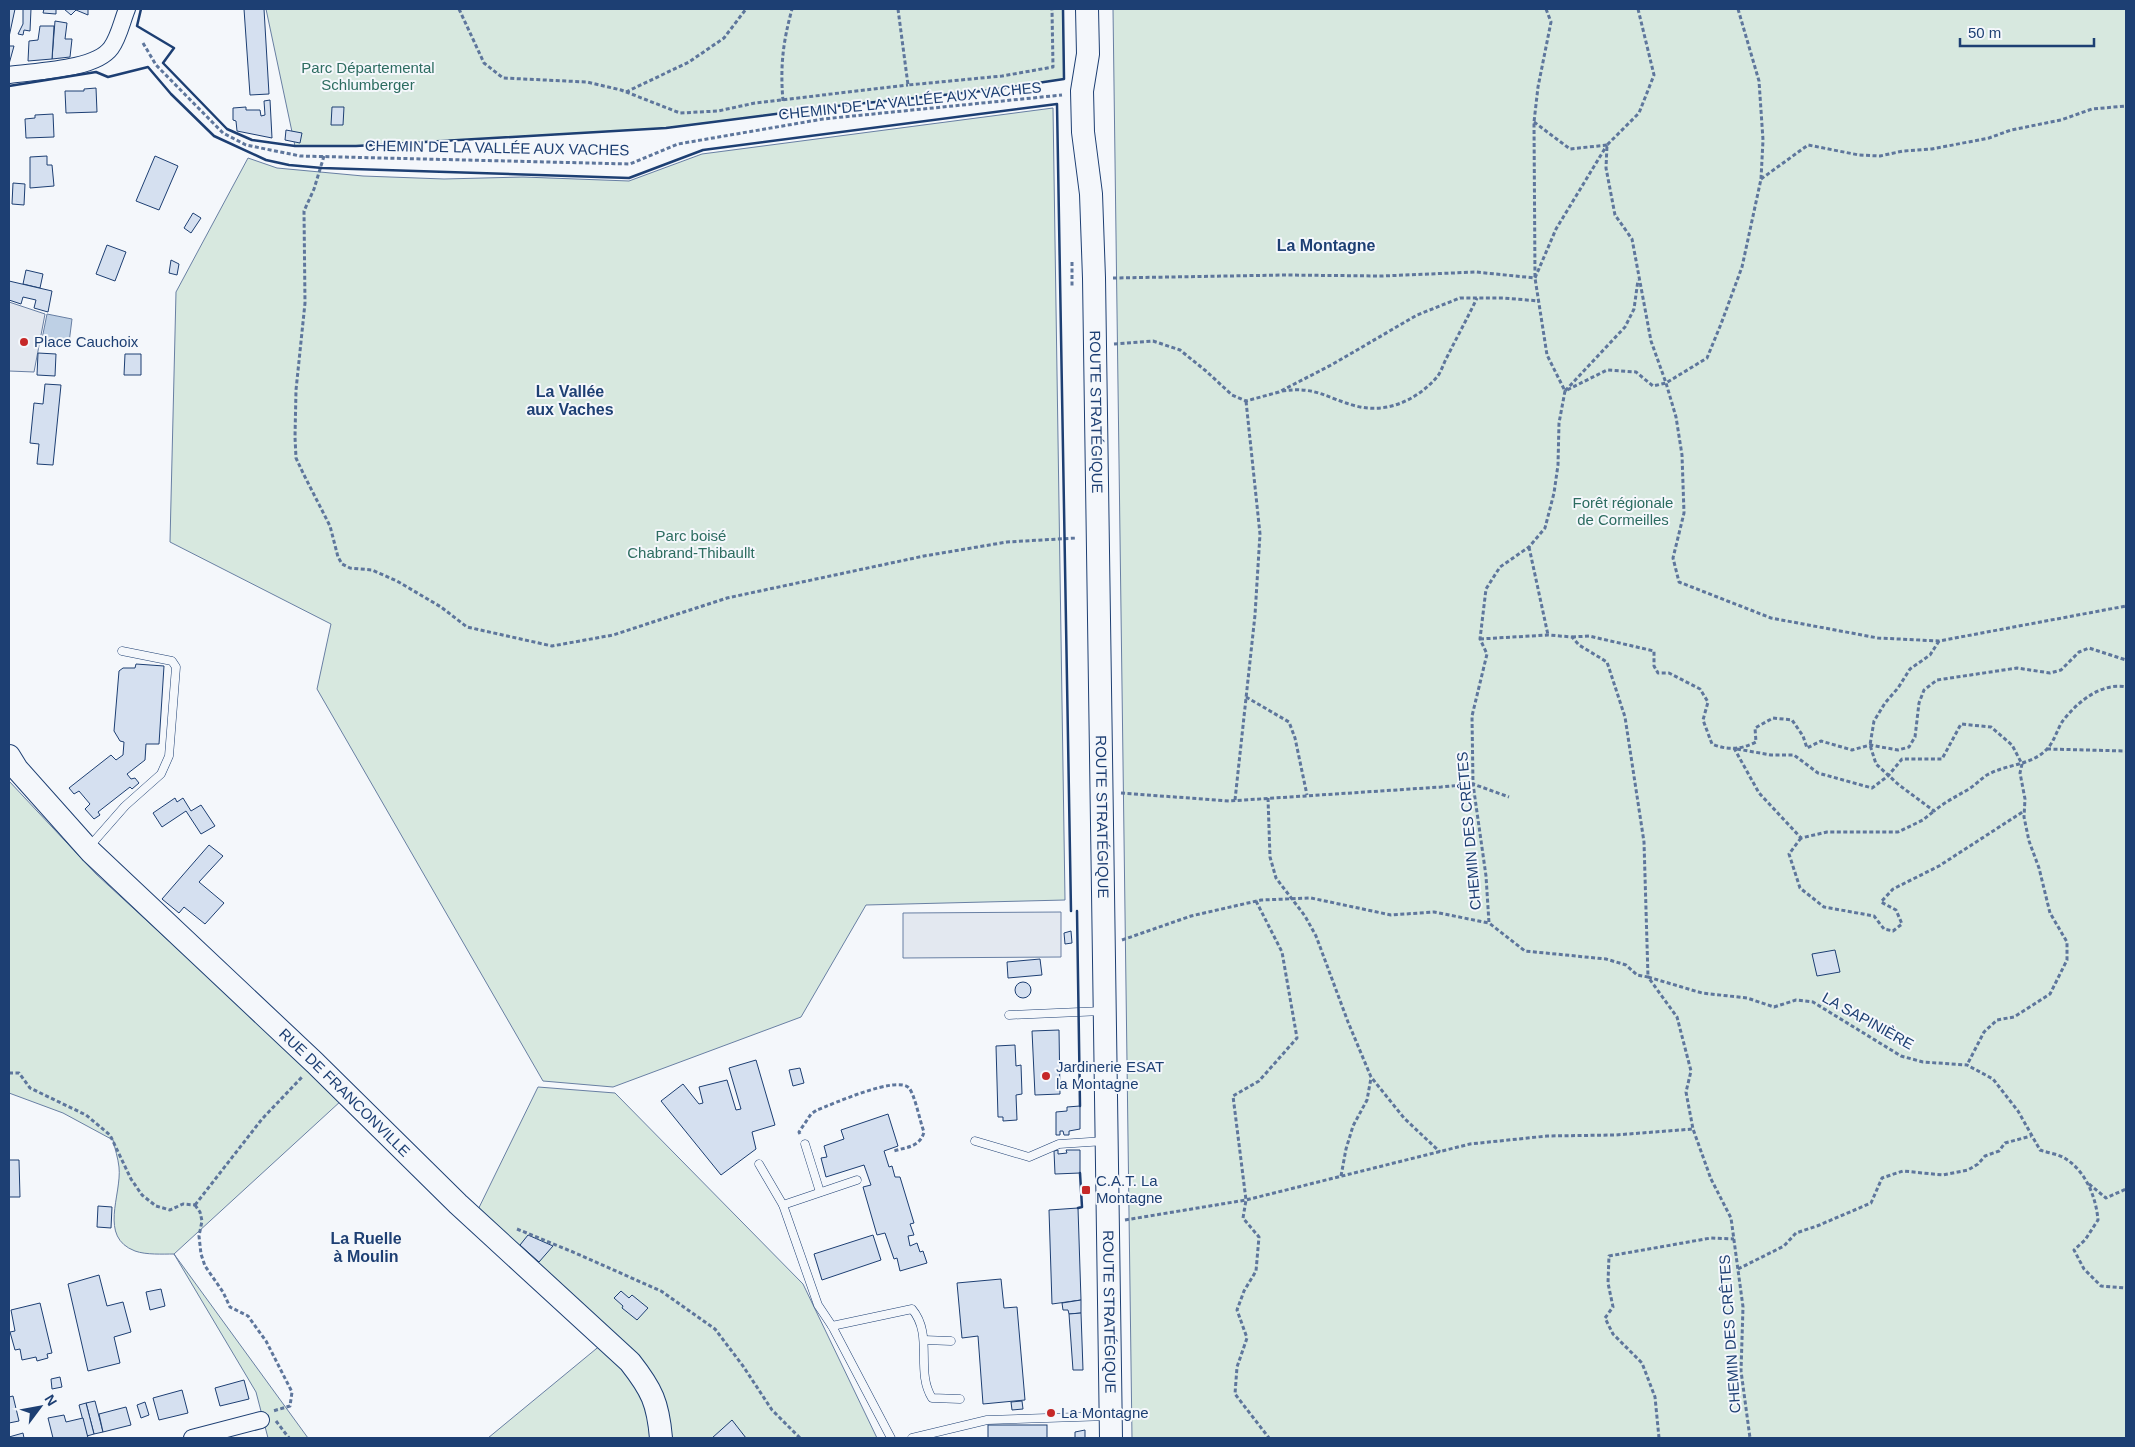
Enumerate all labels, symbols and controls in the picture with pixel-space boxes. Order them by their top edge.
scale bar [1960,15,2094,47]
text: 50 m [1968,24,2001,41]
park label: Parc Départemental Schlumberger [301,59,435,93]
street label: CHEMIN DE LA VALLÉE AUX VACHES [778,78,1042,123]
street label: CHEMIN DE LA VALLÉE AUX VACHES [365,137,629,158]
district label: La Montagne [1277,237,1375,254]
street label: ROUTE STRATÉGIQUE [1087,330,1106,494]
place label: Place Cauchoix [34,333,139,350]
marker: Place Cauchoix [18,336,30,348]
district label: La Vallée aux Vaches [526,383,614,418]
park label: Forêt régionale de Cormeilles [1573,494,1673,528]
park label: Parc boisé Chabrand-Thibaullt [627,527,756,561]
street label: ROUTE STRATÉGIQUE [1093,735,1112,899]
street label: CHEMIN DES CRÊTES [1453,751,1484,911]
street label: LA SAPINIÈRE [1820,988,1917,1053]
street label: RUE DE FRANCONVILLE [276,1025,414,1160]
place label: Jardinerie ESAT la Montagne [1056,1058,1164,1092]
marker: Jardinerie ESAT la Montagne [1040,1070,1052,1082]
place label: C.A.T. La Montagne [1096,1172,1163,1206]
marker: C.A.T. La Montagne [1080,1184,1092,1196]
district label: La Ruelle à Moulin [330,1230,402,1265]
street label: ROUTE STRATÉGIQUE [1100,1230,1119,1394]
street label: CHEMIN DES CRÊTES [1715,1254,1744,1414]
north arrow [15,1382,65,1432]
text: N [42,1392,60,1409]
place label: La Montagne [1061,1404,1149,1421]
marker: La Montagne [1045,1407,1057,1419]

